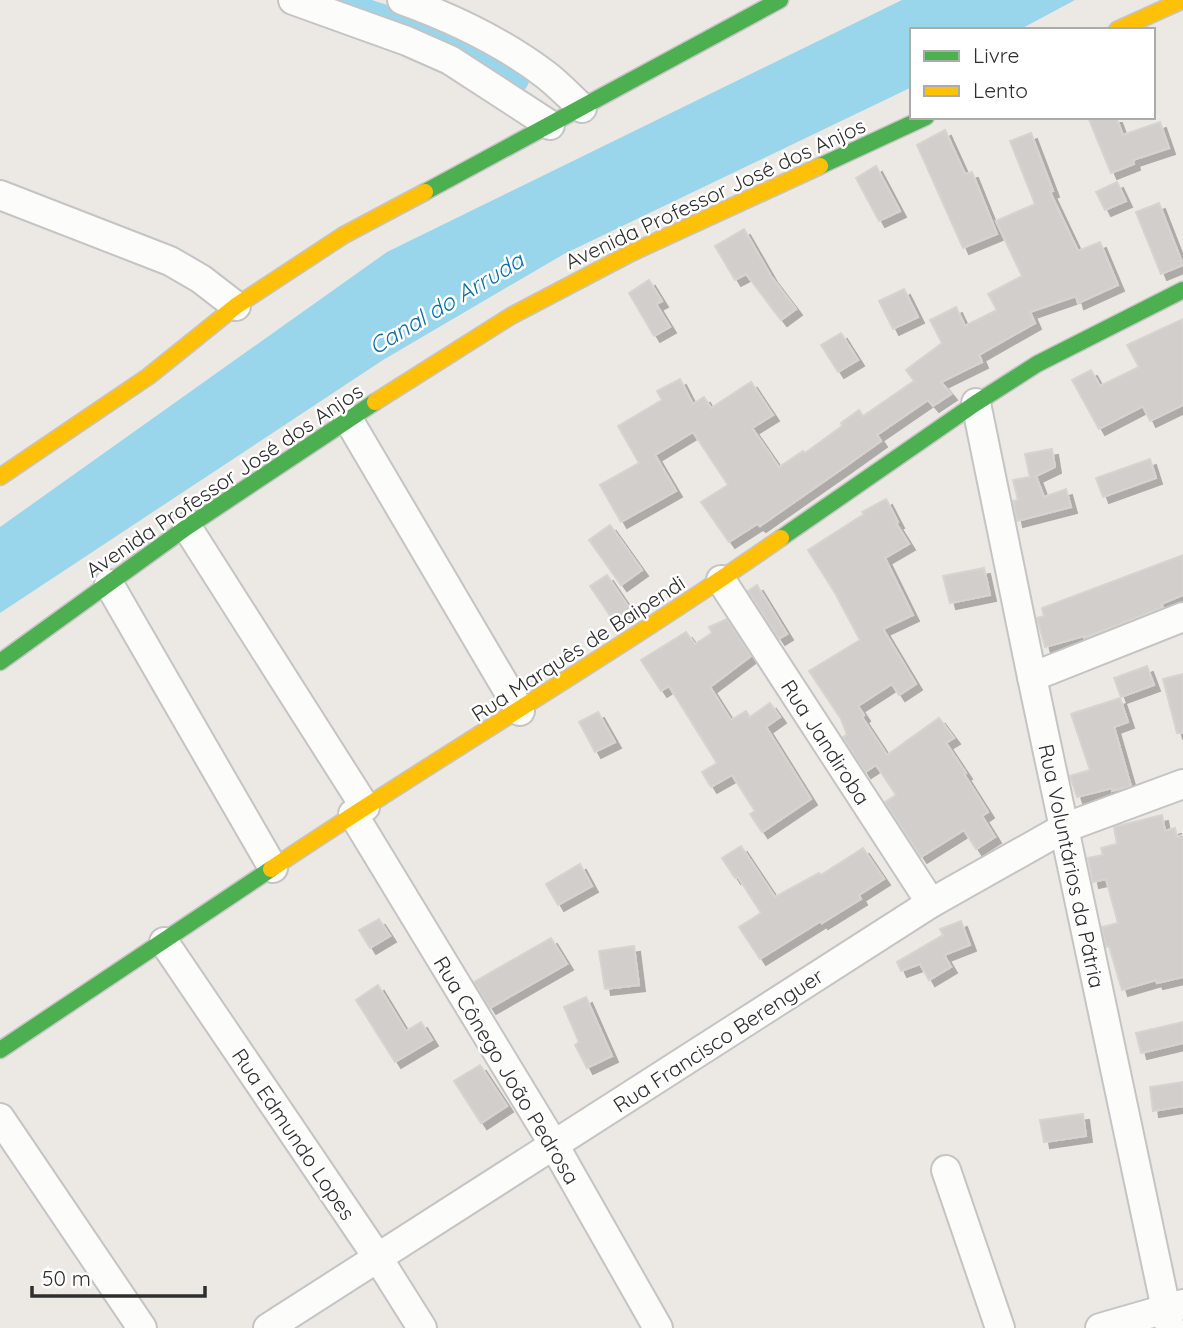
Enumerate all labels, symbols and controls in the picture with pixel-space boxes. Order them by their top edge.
legend [910,28,1155,119]
text: Livre [973,42,1019,68]
text: Lento [973,77,1028,103]
street label: Avenida Professor José dos Anjos [561,112,869,274]
water label: Canal do Arruda [363,245,530,361]
street label: Avenida Professor José dos Anjos [81,377,367,583]
street label: Rua Marquês de Baipendi [466,569,690,727]
street label: Rua Jandiroba [776,674,876,810]
street label: Rua Voluntários da Pátria [1033,742,1111,990]
street label: Rua Cônego João Pedrosa [429,951,585,1189]
street label: Rua Francisco Berenguer [608,962,828,1118]
street label: Rua Edmundo Lopes [227,1043,361,1225]
scale bar [32,1254,205,1298]
text: 50 m [42,1265,91,1291]

